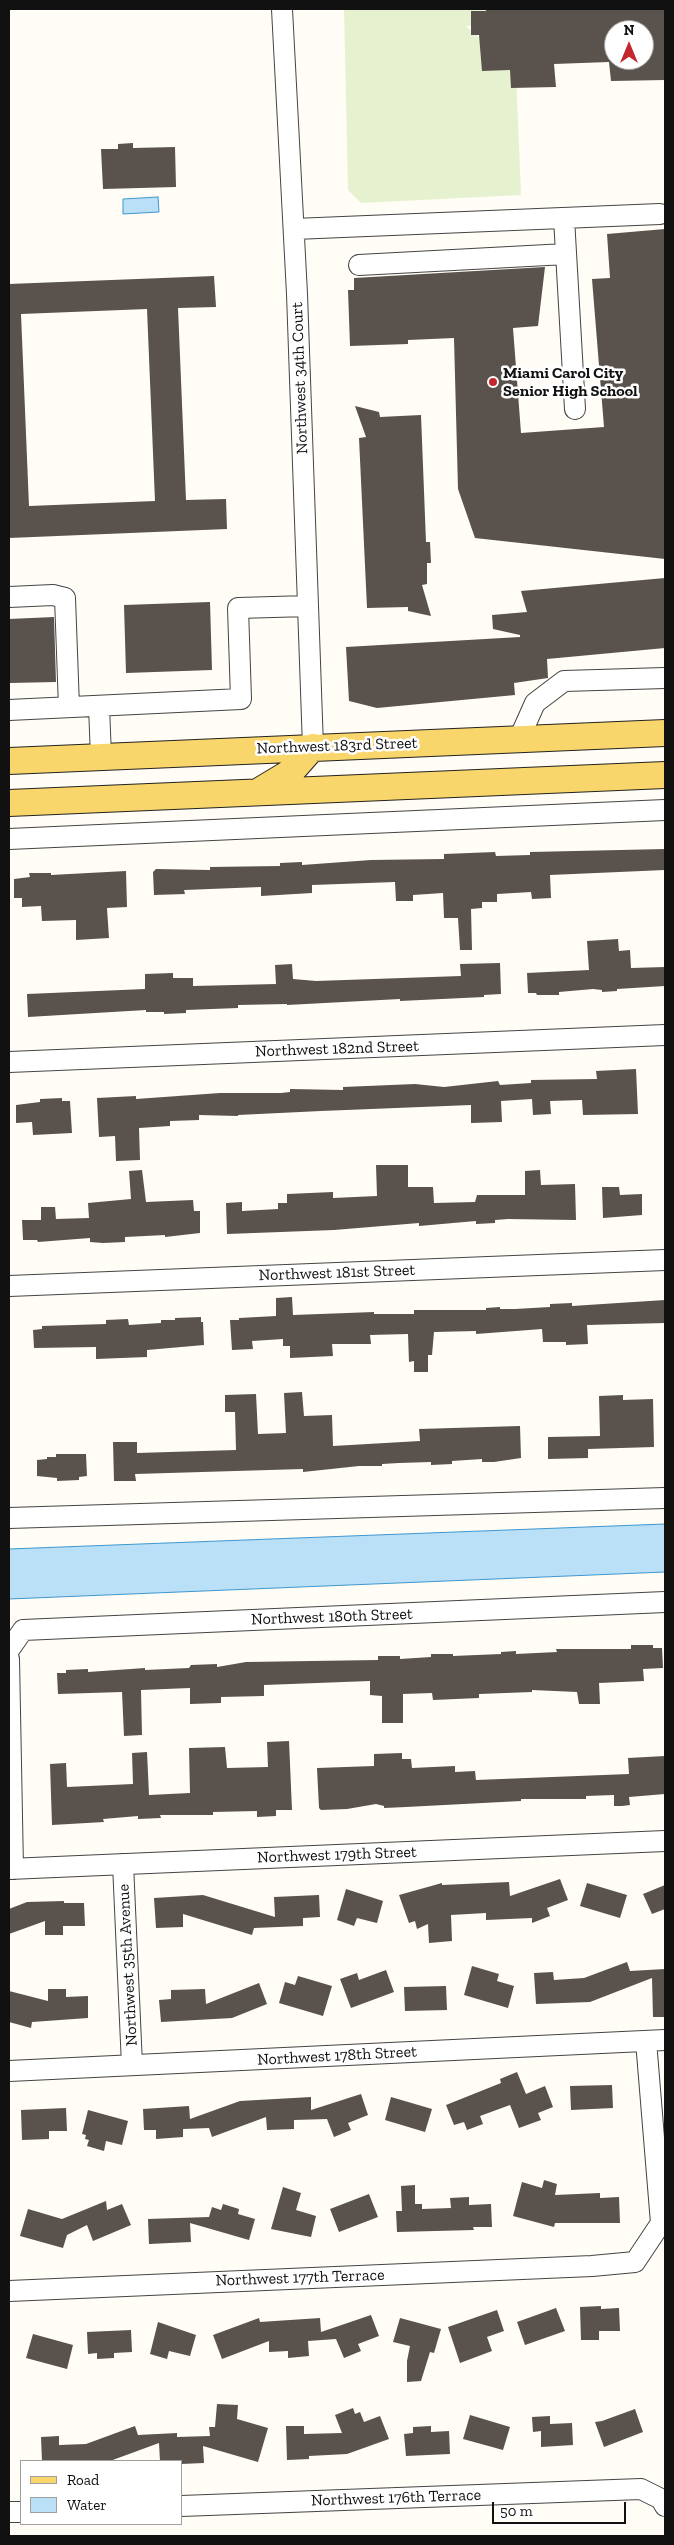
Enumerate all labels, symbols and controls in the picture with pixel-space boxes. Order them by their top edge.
north arrow [604,20,654,70]
text: N [624,22,634,39]
street label: Northwest 34th Court [288,302,312,454]
place label: Miami Carol City Senior High School [503,363,638,401]
marker: Miami Carol City Senior High School [487,376,499,388]
street label: Northwest 183rd Street [256,734,418,758]
street label: Northwest 182nd Street [255,1037,419,1061]
street label: Northwest 181st Street [258,1261,416,1285]
street label: Northwest 180th Street [251,1605,413,1629]
street label: Northwest 179th Street [257,1843,417,1867]
street label: Northwest 35th Avenue [114,1883,142,2047]
street label: Northwest 178th Street [257,2042,417,2070]
street label: Northwest 177th Terrace [215,2265,385,2291]
legend [20,2460,182,2525]
text: Road [67,2471,99,2489]
street label: Northwest 176th Terrace [311,2485,481,2511]
scale bar [494,2492,628,2524]
text: Water [67,2496,107,2514]
text: 50 m [500,2502,533,2520]

